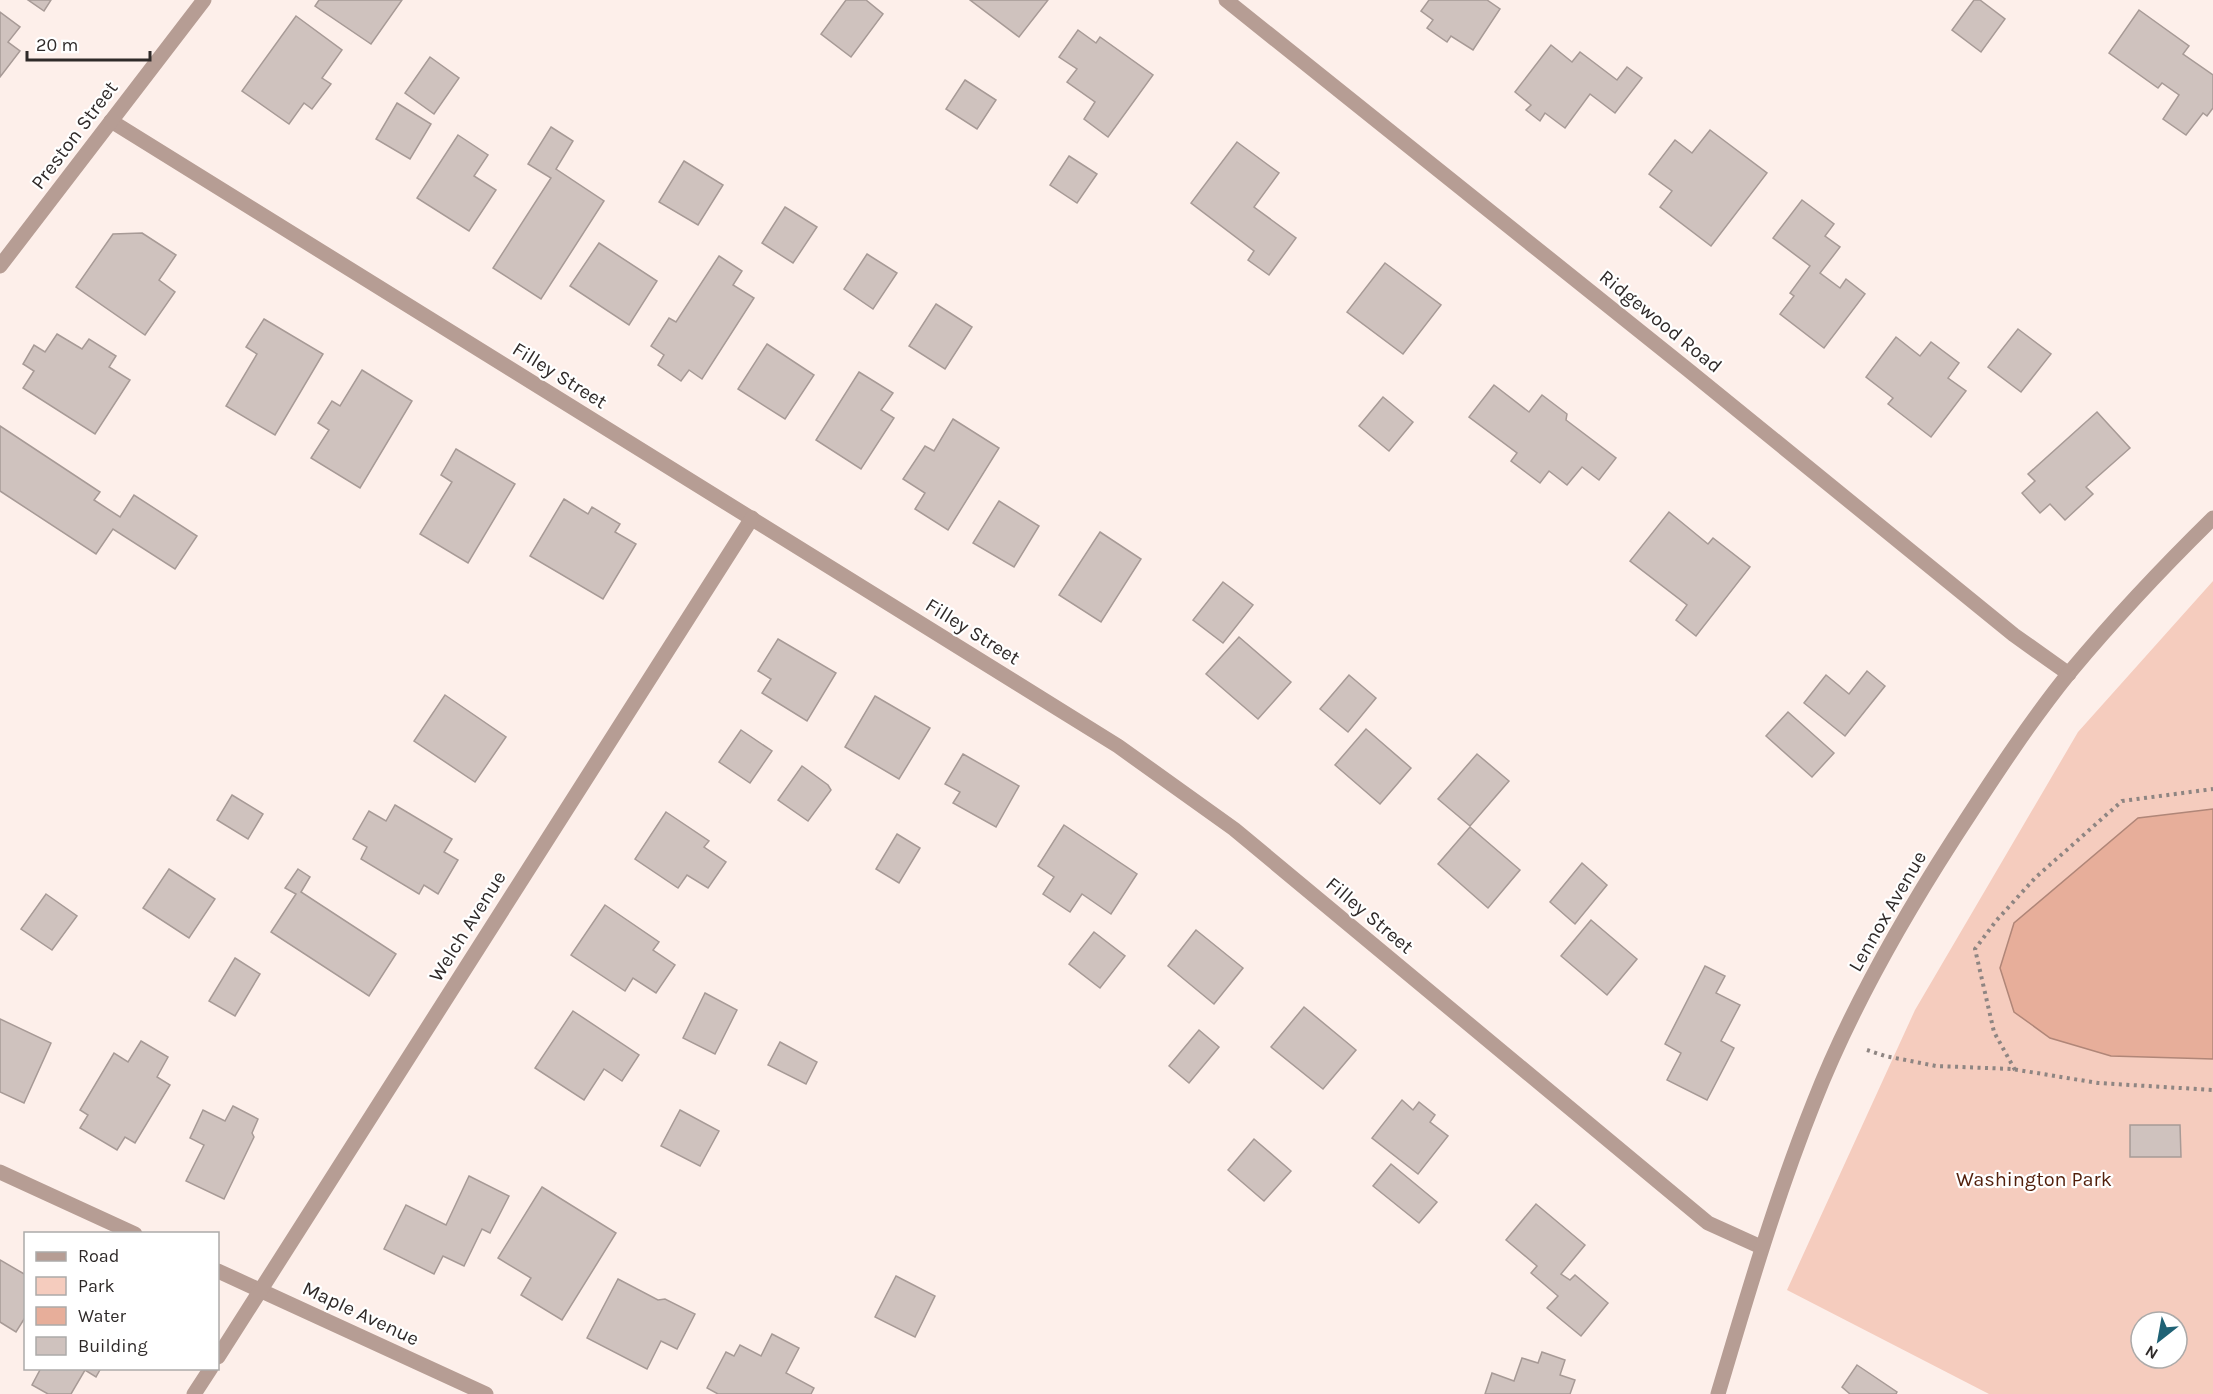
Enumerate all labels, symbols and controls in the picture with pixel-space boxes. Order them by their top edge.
scale bar [27,24,150,62]
text: 20 m [36,34,78,56]
street label: Preston Street [26,76,123,194]
street label: Ridgewood Road [1595,265,1726,378]
street label: Filley Street [508,337,612,414]
street label: Filley Street [921,593,1025,670]
street label: Lennox Avenue [1844,847,1931,976]
street label: Welch Avenue [424,867,511,986]
street label: Filley Street [1321,872,1418,959]
park label: Washington Park [1956,1168,2112,1191]
legend [24,1232,219,1370]
text: Road [78,1245,119,1267]
text: Park [78,1275,115,1297]
street label: Maple Avenue [299,1276,423,1351]
text: Water [78,1305,126,1327]
north arrow [2129,1310,2189,1370]
text: Building [78,1335,148,1357]
text: N [2142,1341,2161,1364]

